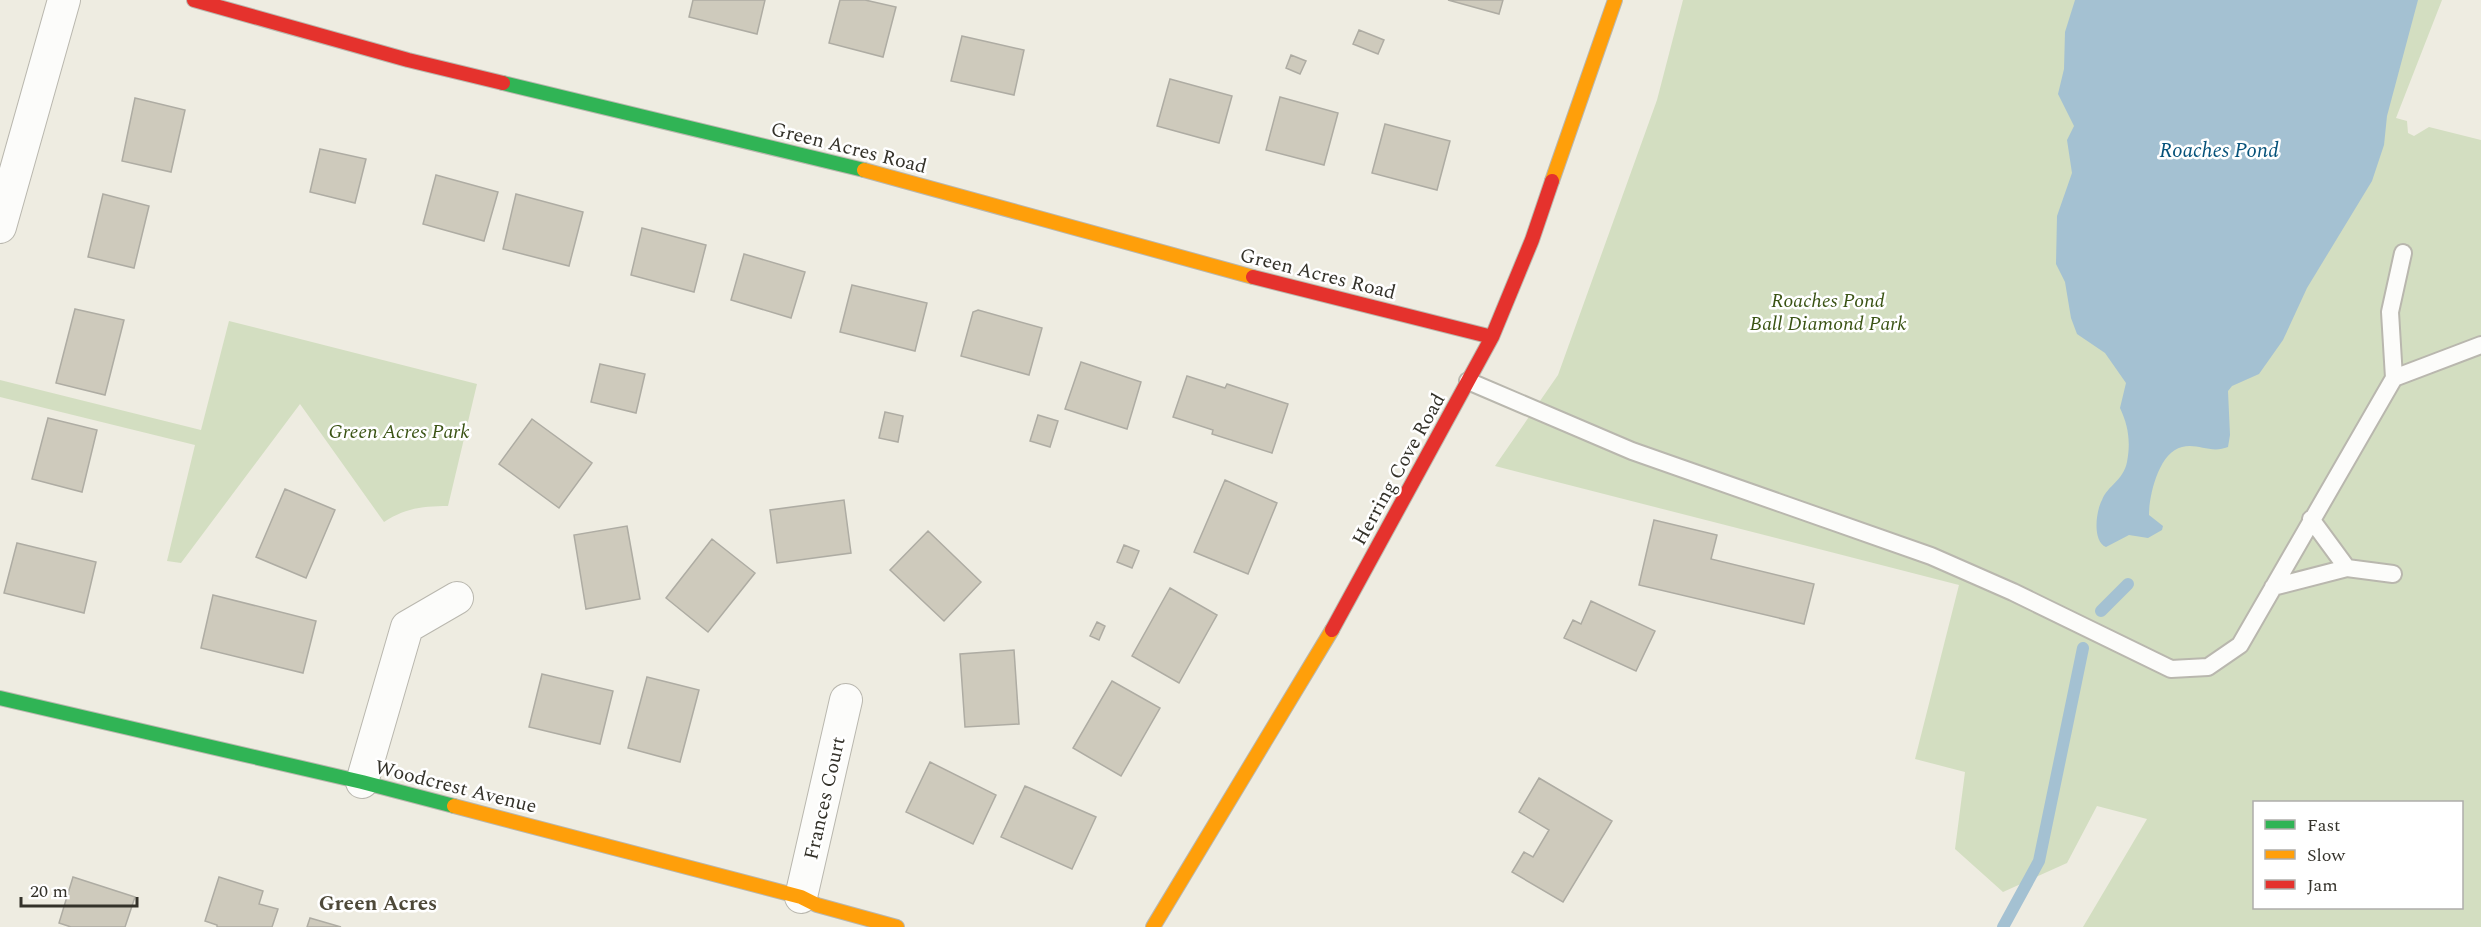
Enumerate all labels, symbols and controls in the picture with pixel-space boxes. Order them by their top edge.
street label: Green Acres Road [768,114,930,182]
water label: Roaches Pond [2159,135,2279,167]
street label: Green Acres Road [1237,240,1399,308]
park label: Roaches Pond Ball Diamond Park [1749,286,1907,339]
street label: Herring Cove Road [1345,388,1453,551]
park label: Green Acres Park [328,417,470,447]
street label: Frances Court [796,734,854,863]
street label: Woodcrest Avenue [372,752,540,822]
legend [2253,801,2463,909]
text: Fast [2307,812,2340,839]
text: Slow [2307,842,2346,869]
scale bar [21,870,136,908]
text: Jam [2307,872,2338,899]
text: 20 m [30,878,68,905]
district label: Green Acres [319,888,437,920]

